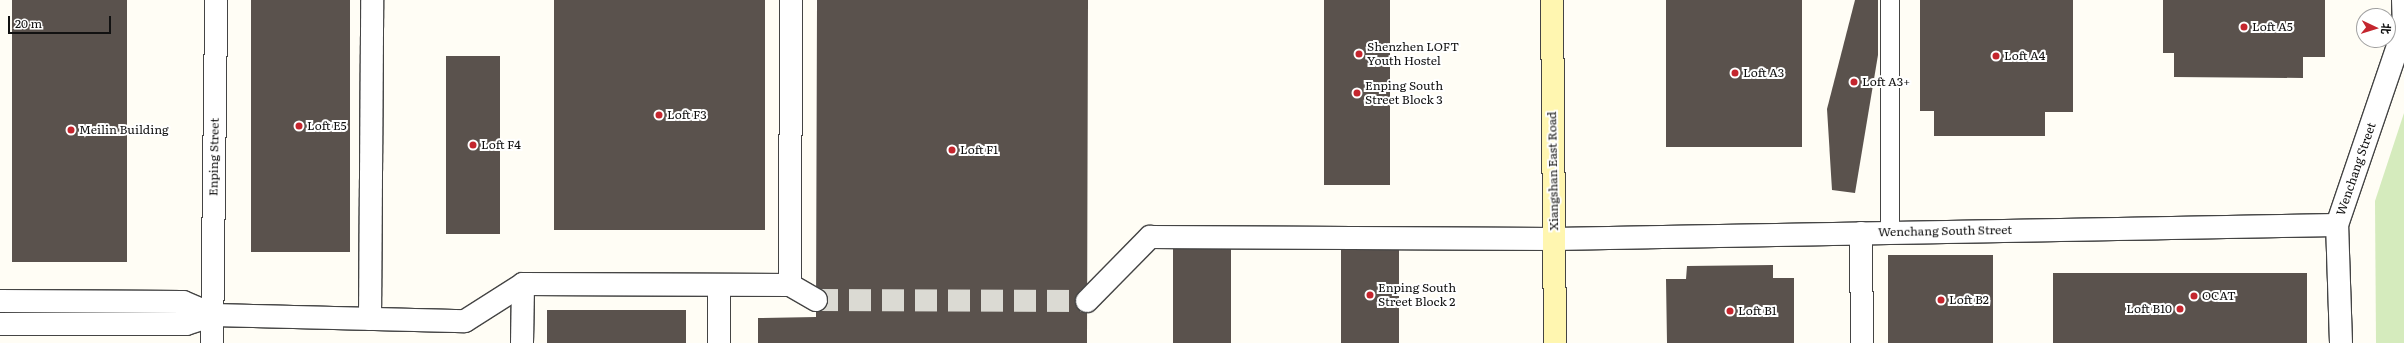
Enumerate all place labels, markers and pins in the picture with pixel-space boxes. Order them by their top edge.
place label: Loft A5 [2252,20,2293,34]
marker: Loft A5 [2239,22,2249,32]
place label: Shenzhen LOFT Youth Hostel [1367,40,1459,68]
marker: Shenzhen LOFT Youth Hostel [1354,49,1364,59]
place label: Loft A4 [2004,49,2045,63]
marker: Loft A4 [1991,51,2001,61]
place label: Loft A3 [1743,66,1784,80]
marker: Loft A3 [1730,68,1740,78]
place label: Loft A3+ [1862,75,1910,89]
marker: Loft A3+ [1849,77,1859,87]
place label: Enping South Street Block 3 [1365,79,1443,107]
marker: Enping South Street Block 3 [1352,88,1362,98]
place label: Loft F3 [667,108,707,122]
marker: Loft F3 [654,110,664,120]
place label: Loft E5 [307,119,347,133]
marker: Loft E5 [294,121,304,131]
place label: Meilin Building [79,123,169,137]
marker: Meilin Building [66,125,76,135]
place label: Loft F4 [481,138,521,152]
marker: Loft F4 [468,140,478,150]
place label: Loft F1 [960,143,998,157]
marker: Loft F1 [947,145,957,155]
place label: Enping South Street Block 2 [1378,281,1456,309]
place label: OCAT [2202,289,2236,303]
marker: Enping South Street Block 2 [1365,290,1375,300]
marker: OCAT [2189,291,2199,301]
place label: Loft B2 [1949,293,1989,307]
marker: Loft B2 [1936,295,1946,305]
place label: Loft B10 [2126,302,2172,316]
place label: Loft B1 [1738,304,1777,318]
marker: Loft B10 [2175,304,2185,314]
marker: Loft B1 [1725,306,1735,316]

